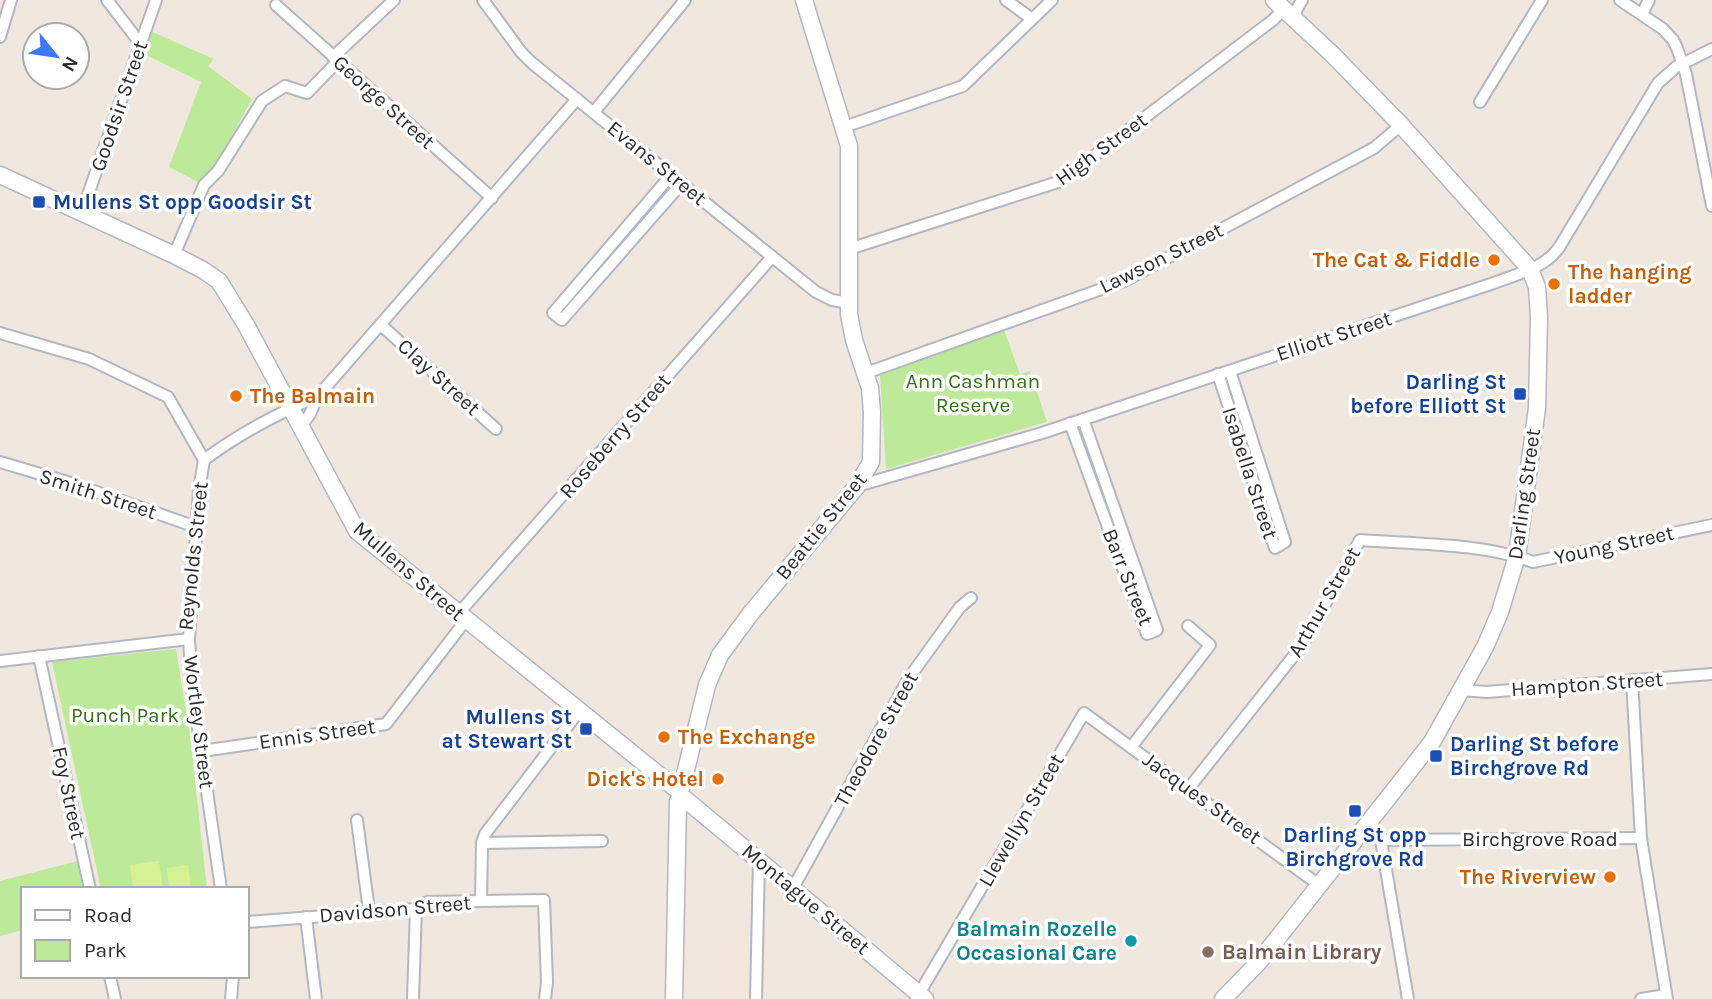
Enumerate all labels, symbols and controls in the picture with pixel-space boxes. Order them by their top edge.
north arrow [21,21,91,91]
street label: Goodsir Street [85,37,153,174]
street label: George Street [328,50,440,154]
text: N [57,53,83,75]
street label: High Street [1050,108,1152,190]
street label: Evans Street [603,116,711,210]
place label: Mullens St opp Goodsir St [53,190,312,214]
marker: Mullens St opp Goodsir St [31,194,47,210]
street label: Lawson Street [1095,218,1227,298]
place label: The Cat & Fiddle [1313,248,1480,272]
marker: The Cat & Fiddle [1486,252,1502,268]
place label: The hanging ladder [1568,260,1692,308]
marker: The hanging ladder [1546,276,1562,292]
street label: Elliott Street [1273,306,1395,366]
street label: Clay Street [393,334,485,420]
street label: Roseberry Street [554,369,676,503]
park label: Ann Cashman Reserve [906,369,1040,417]
place label: Darling St before Elliott St [1350,370,1506,418]
place label: The Balmain [250,384,375,408]
marker: Darling St before Elliott St [1512,386,1528,402]
marker: The Balmain [228,388,244,404]
street label: Isabella Street [1217,404,1283,542]
street label: Darling Street [1503,427,1545,561]
street label: Smith Street [36,464,160,524]
street label: Beattie Street [770,468,872,584]
street label: Reynolds Street [173,480,213,632]
street label: Mullens Street [349,516,470,626]
street label: Young Street [1552,521,1676,569]
street label: Barr Street [1098,525,1158,629]
street label: Arthur Street [1283,543,1365,661]
street label: Wortley Street [179,654,219,790]
street label: Theodore Street [829,667,923,811]
street label: Hampton Street [1510,667,1664,701]
park label: Punch Park [71,703,179,727]
place label: Mullens St at Stewart St [442,705,572,753]
street label: Ennis Street [257,714,377,754]
marker: Mullens St at Stewart St [578,721,594,737]
place label: The Exchange [678,725,816,749]
marker: The Exchange [656,729,672,745]
place label: Darling St before Birchgrove Rd [1450,732,1619,780]
street label: Foy Street [47,744,91,842]
street label: Jacques Street [1138,747,1266,849]
marker: Darling St before Birchgrove Rd [1428,748,1444,764]
street label: Llewellyn Street [973,749,1069,891]
place label: Dick's Hotel [586,767,704,791]
marker: Dick's Hotel [710,771,726,787]
marker: Darling St opp Birchgrove Rd [1347,803,1363,819]
place label: Darling St opp Birchgrove Rd [1283,823,1427,871]
street label: Birchgrove Road [1462,827,1618,851]
street label: Montague Street [737,839,875,959]
place label: The Riverview [1460,865,1596,889]
marker: The Riverview [1602,869,1618,885]
legend [21,887,248,978]
street label: Davidson Street [318,890,472,928]
text: Road [84,903,132,927]
place label: Balmain Rozelle Occasional Care [956,917,1117,965]
marker: Balmain Rozelle Occasional Care [1123,933,1139,949]
text: Park [84,938,127,962]
place label: Balmain Library [1222,940,1382,964]
marker: Balmain Library [1200,944,1216,960]

